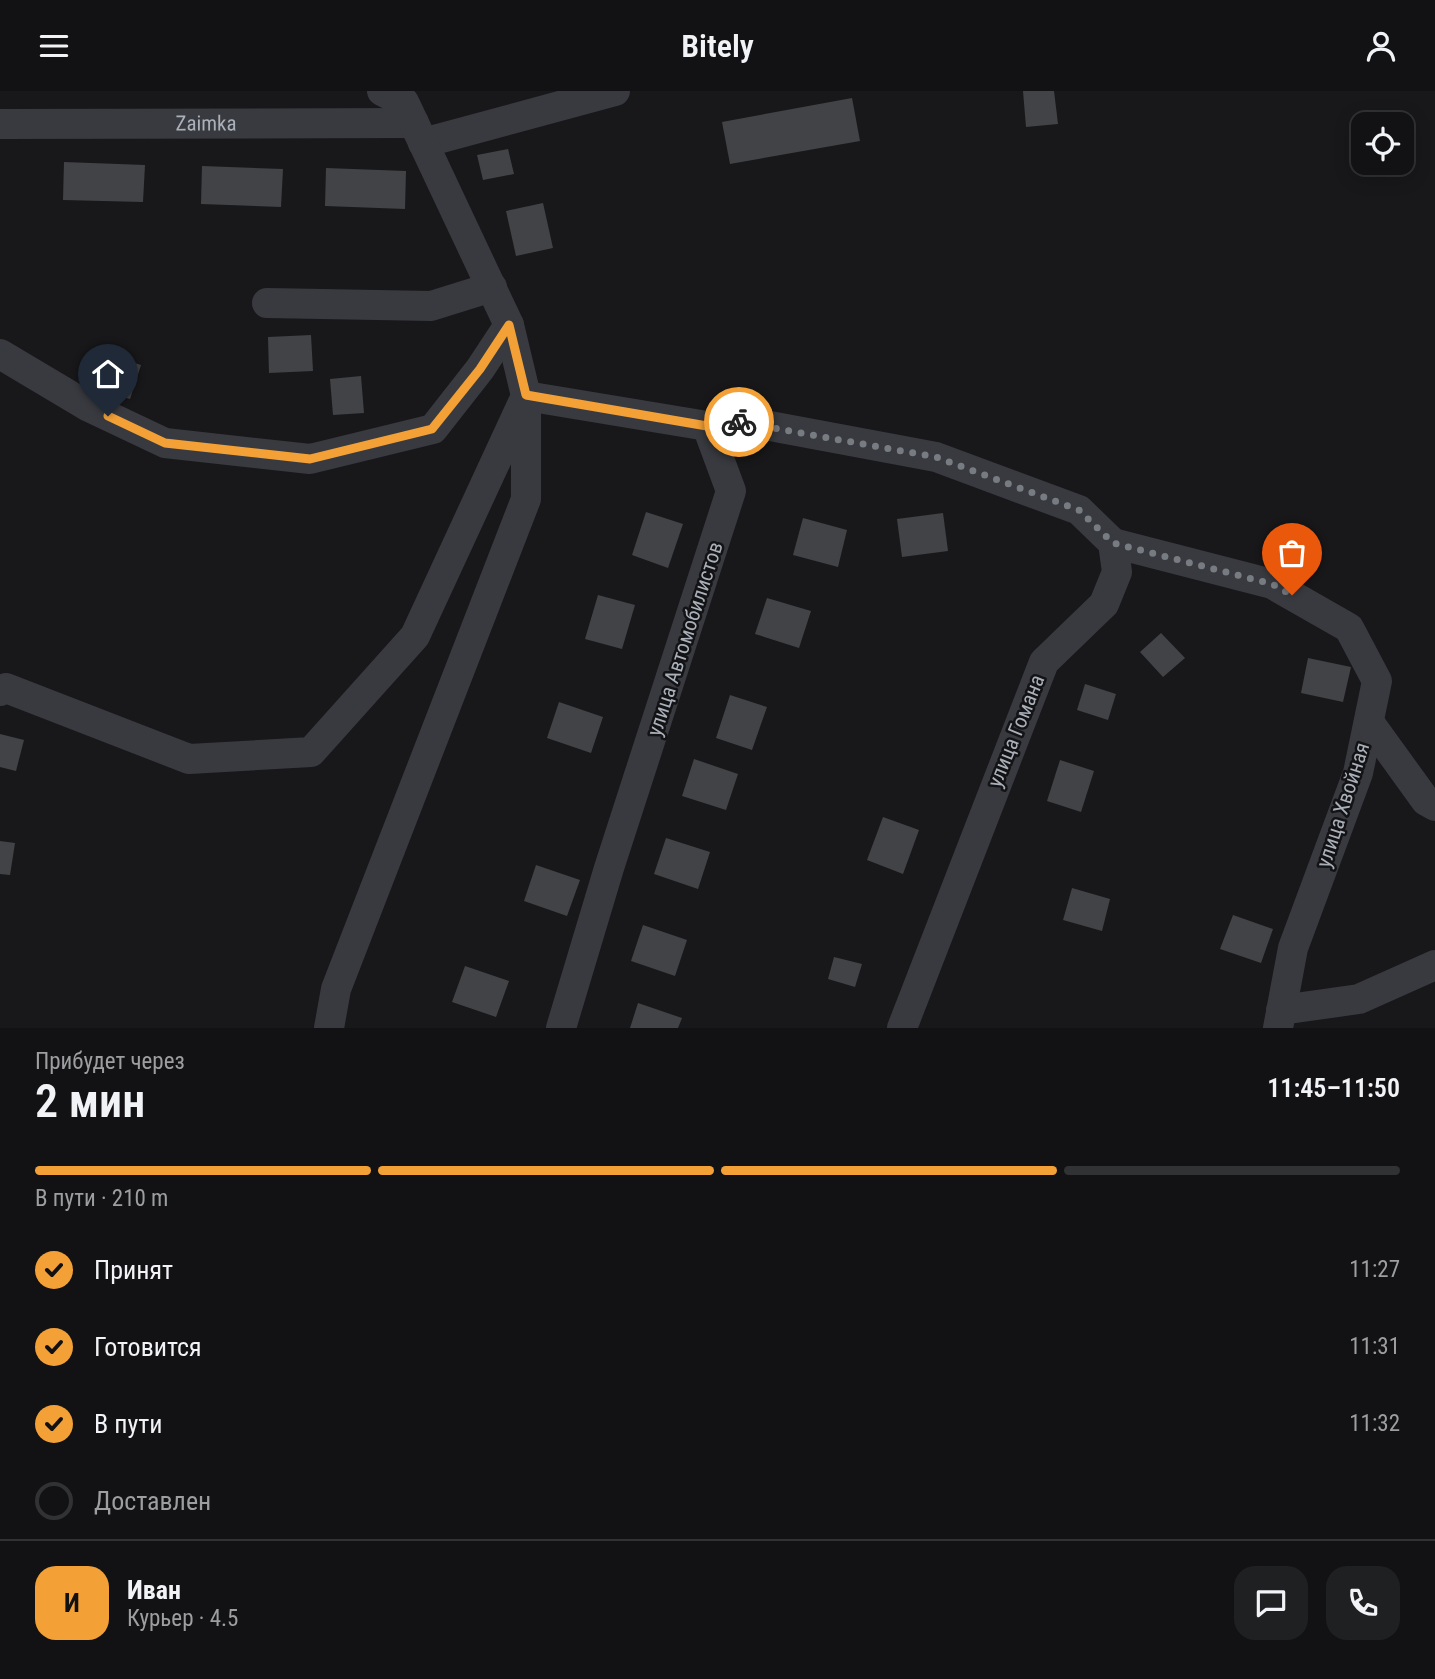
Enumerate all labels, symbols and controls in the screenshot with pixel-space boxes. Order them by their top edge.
icon: menu [35,27,73,65]
text: Bitely [681,27,754,65]
icon: person [1362,27,1400,65]
street label: Zaimka [175,111,237,136]
map controls [1351,112,1414,175]
button: locate [1351,112,1414,175]
pin [78,344,138,416]
icon: home [89,355,127,393]
courier [704,387,774,457]
icon: bike [720,403,758,441]
pin [1262,523,1322,595]
icon: bag [1273,534,1311,572]
street label: улица Автомобилистов [642,539,728,739]
street label: улица Гомана [983,671,1049,791]
street label: улица Хвойная [1312,740,1374,870]
text: Прибудет через [35,1048,185,1075]
text: 11:45–11:50 [1267,1073,1400,1103]
text: 2 мин [35,1074,145,1128]
text: В пути · 210 m [35,1185,168,1212]
icon: check [35,1251,73,1289]
text: Принят [94,1255,173,1285]
text: 11:27 [1349,1256,1400,1283]
icon: check [35,1328,73,1366]
text: Готовится [94,1332,202,1362]
text: 11:31 [1349,1333,1400,1360]
icon: check [35,1405,73,1443]
text: В пути [94,1409,163,1439]
text: 11:32 [1349,1410,1400,1437]
text: Доставлен [94,1486,211,1516]
button: chat [1234,1566,1308,1640]
button: phone [1326,1566,1400,1640]
text: Иван [127,1575,181,1605]
text: И [64,1588,80,1618]
text: Курьер · 4.5 [127,1605,238,1632]

